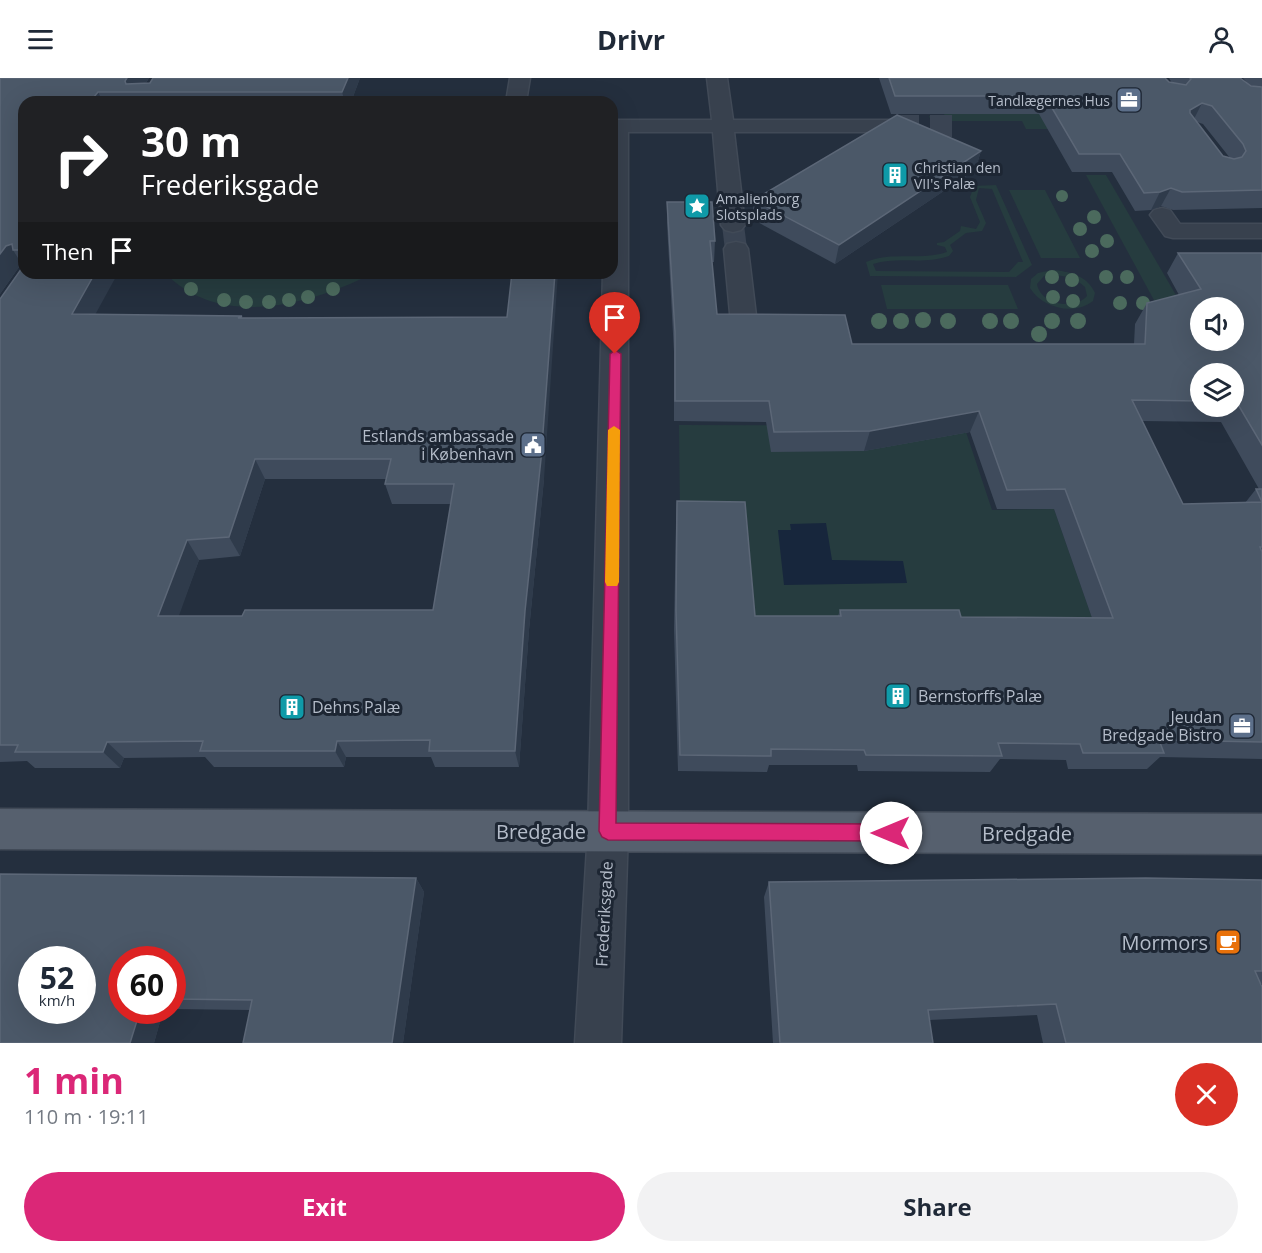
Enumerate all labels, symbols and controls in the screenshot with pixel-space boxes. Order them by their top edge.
text: Drivr [597,21,665,58]
icon: menu [24,23,57,56]
icon: person [1205,23,1238,56]
office icon: Tandlægernes Hus [1114,85,1144,115]
place label: Tandlægernes Hus [988,91,1110,110]
text: 30 m [141,112,241,169]
icon: right [42,120,120,198]
place label: Christian den VII's Palæ [914,158,1001,193]
building icon: Christian den VII's Palæ [880,160,910,190]
text: Frederiksgade [141,166,319,203]
place label: Amalienborg Slotsplads [716,189,800,224]
place icon: Amalienborg Slotsplads [682,191,712,221]
icon: arrive [105,234,138,267]
text: Then [42,236,93,266]
pin [589,292,640,354]
map controls [1190,297,1244,417]
button: sound [1190,297,1244,351]
icon: arrive [598,301,631,334]
button: layers [1190,363,1244,417]
place label: Estlands ambassade i København [362,425,514,465]
public building icon: Estlands ambassade i København [518,430,548,460]
building icon: Bernstorffs Palæ [883,681,913,711]
place label: Bernstorffs Palæ [918,685,1042,707]
building icon: Dehns Palæ [277,692,307,722]
place label: Dehns Palæ [312,696,400,718]
place label: Jeudan Bredgade Bistro [1102,706,1222,746]
office icon: Jeudan Bredgade Bistro [1227,711,1257,741]
position arrow [859,801,923,865]
street label: Bredgade [496,818,586,845]
street label: Bredgade [982,820,1072,847]
street label: Frederiksgade [590,861,618,967]
cafe icon: Mormors [1213,927,1243,957]
place label: Mormors [1122,929,1208,956]
speed limit sign: 60 [108,946,186,1024]
text: 52 [40,957,74,998]
text: km/h [39,990,75,1010]
text: 1 min [24,1056,124,1105]
button: close [1175,1063,1238,1126]
text: 110 m · 19:11 [24,1103,149,1130]
button: Exit [24,1172,625,1241]
button: Share [637,1172,1238,1241]

